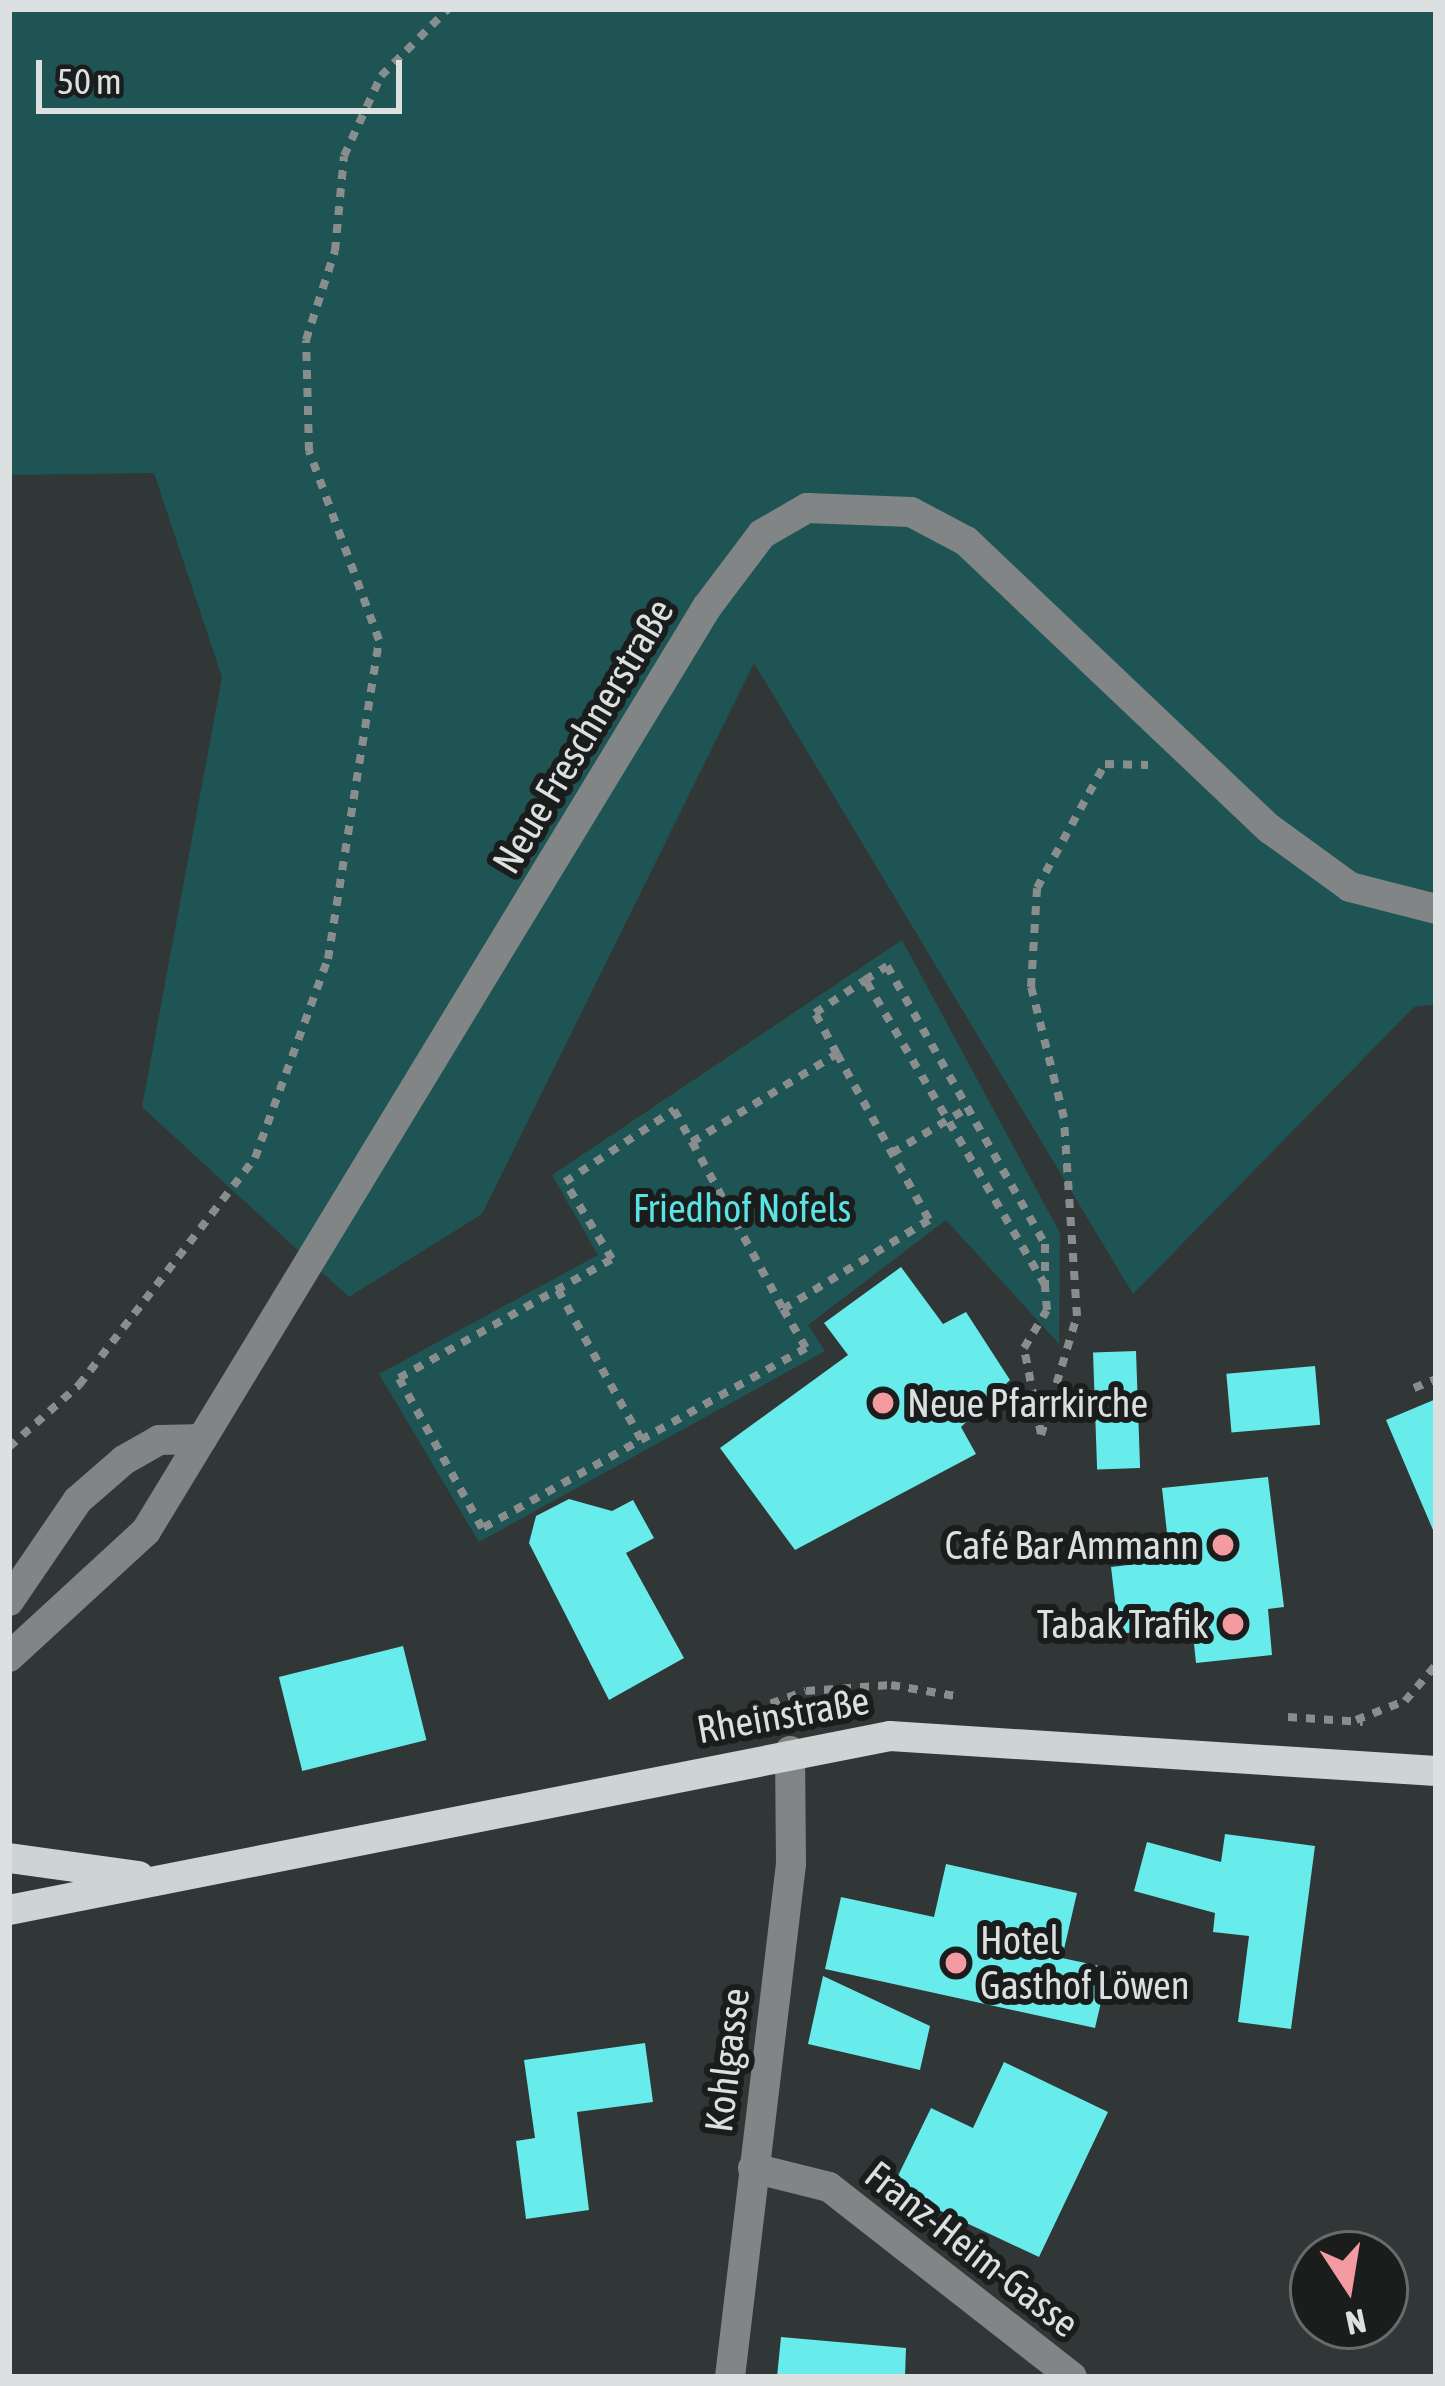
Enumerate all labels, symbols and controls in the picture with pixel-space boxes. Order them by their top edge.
scale bar [42,36,408,110]
text: 50 m [57,60,122,102]
street label: Neue Freschnerstraße [483,590,683,882]
park label: Friedhof Nofels [633,1185,851,1231]
place label: Neue Pfarrkirche [907,1380,1148,1426]
marker: Neue Pfarrkirche [870,1390,896,1416]
place label: Café Bar Ammann [945,1522,1199,1568]
marker: Café Bar Ammann [1210,1532,1236,1558]
place label: Tabak Trafik [1037,1601,1209,1647]
marker: Tabak Trafik [1220,1611,1246,1637]
street label: Rheinstraße [693,1677,873,1753]
place label: Hotel Gasthof Löwen [980,1918,1190,2009]
marker: Hotel Gasthof Löwen [943,1950,969,1976]
street label: Kohlgasse [695,1985,759,2135]
street label: Franz-Heim-Gasse [856,2151,1088,2347]
north arrow [1289,2230,1409,2350]
text: N [1342,2302,1369,2343]

